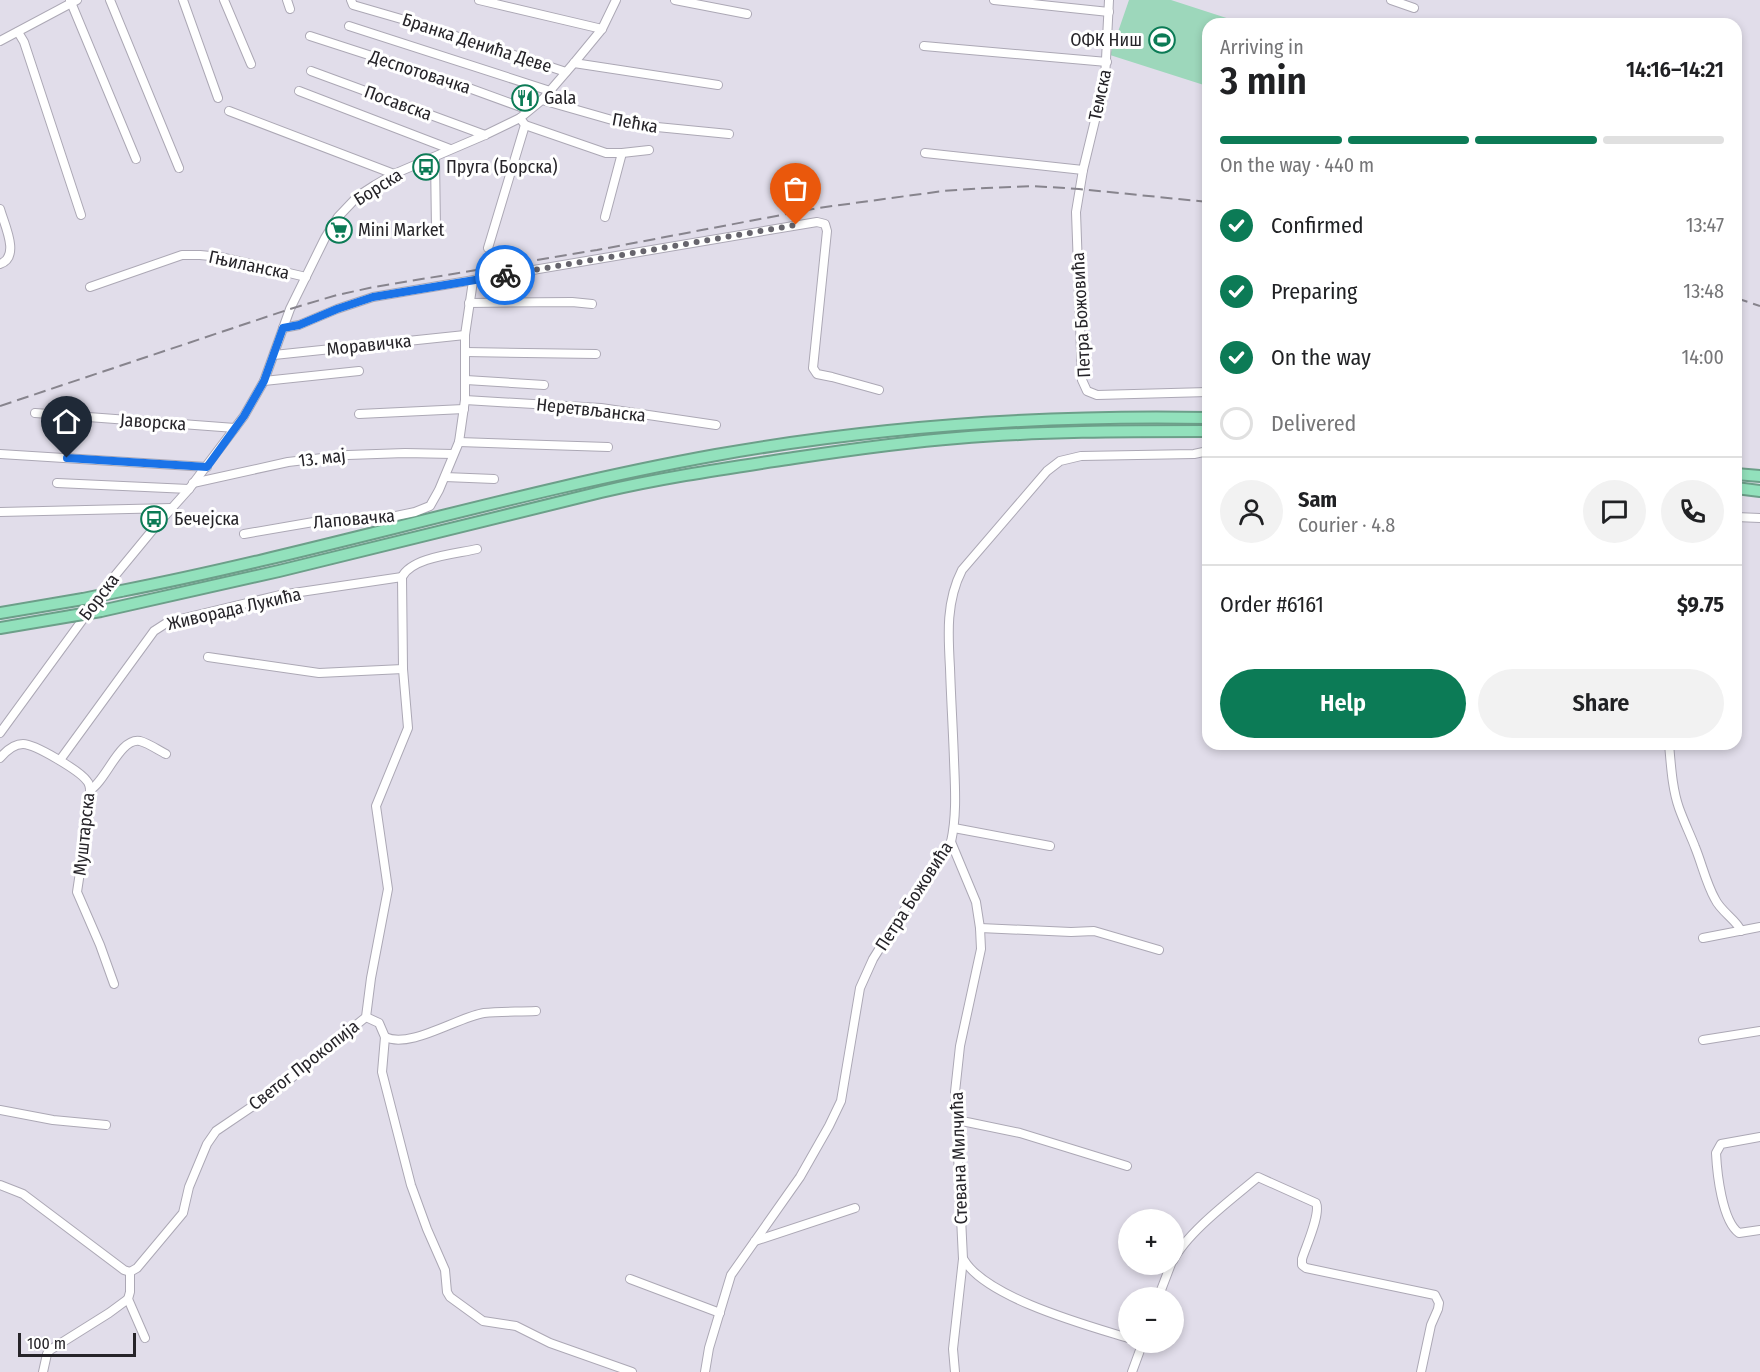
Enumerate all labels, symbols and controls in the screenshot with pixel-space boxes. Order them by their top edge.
street label: Бранка Денића Деве [399,8,555,78]
sports icon: ОФК Ниш [1147,25,1177,55]
place label: ОФК Ниш [1070,29,1142,51]
text: Arriving in [1220,35,1304,59]
street label: Деспотовачка [366,45,474,99]
text: 14:16–14:21 [1626,56,1724,83]
text: 3 min [1220,58,1307,104]
street label: Темска [1084,67,1116,123]
street label: Посавска [361,81,435,125]
restaurant icon: Gala [510,83,540,113]
place label: Gala [544,87,577,109]
street label: Пећка [610,108,660,138]
bus stop icon: Пруга (Борска) [411,152,441,182]
text: On the way · 440 m [1220,153,1374,177]
place label: Пруга (Борска) [446,156,558,178]
street label: Борска [350,163,407,210]
pin [770,163,821,225]
icon: bag [779,172,812,205]
icon: check [1220,209,1253,242]
text: Confirmed [1271,212,1364,239]
text: 13:47 [1686,213,1724,237]
supermarket icon: Mini Market [324,215,354,245]
place label: Mini Market [358,219,445,241]
courier [475,245,535,305]
street label: Гњиланска [207,246,292,284]
street label: Петра Божовића [1067,251,1095,378]
icon: bike [489,259,522,292]
icon: check [1220,275,1253,308]
text: Preparing [1271,278,1357,305]
text: 13:48 [1683,279,1724,303]
street label: Моравичка [326,330,413,360]
icon: check [1220,341,1253,374]
text: On the way [1271,344,1371,371]
text: 14:00 [1681,345,1724,369]
street label: Неретвљанска [535,393,647,427]
pin [41,396,92,458]
icon: home [50,405,83,438]
street label: Јаворска [119,409,187,435]
text: Delivered [1271,410,1356,437]
street label: 13. мај [297,444,347,472]
button: person [1220,480,1283,543]
button: chat [1583,480,1646,543]
button: phone [1661,480,1724,543]
text: Sam [1298,486,1337,513]
bus stop icon: Бечејска [139,504,169,534]
street label: Лаповачка [312,504,396,534]
place label: Бечејска [174,508,240,530]
text: Courier · 4.8 [1298,513,1395,537]
street label: Борска [74,569,124,625]
street label: Живорада Лукића [165,583,303,635]
text: Order #6161 [1220,591,1324,618]
text: $9.75 [1677,591,1724,618]
button: Help [1220,669,1466,738]
button: Share [1478,669,1724,738]
street label: Муштарска [69,791,99,877]
street label: Петра Божовића [871,837,958,955]
street label: Светог Прокопија [244,1015,364,1115]
street label: Стевана Милчића [946,1091,972,1225]
map controls [1118,1209,1184,1353]
button: + [1118,1209,1184,1275]
button: − [1118,1287,1184,1353]
scale bar [18,1330,136,1358]
text: 100 m [27,1334,66,1353]

